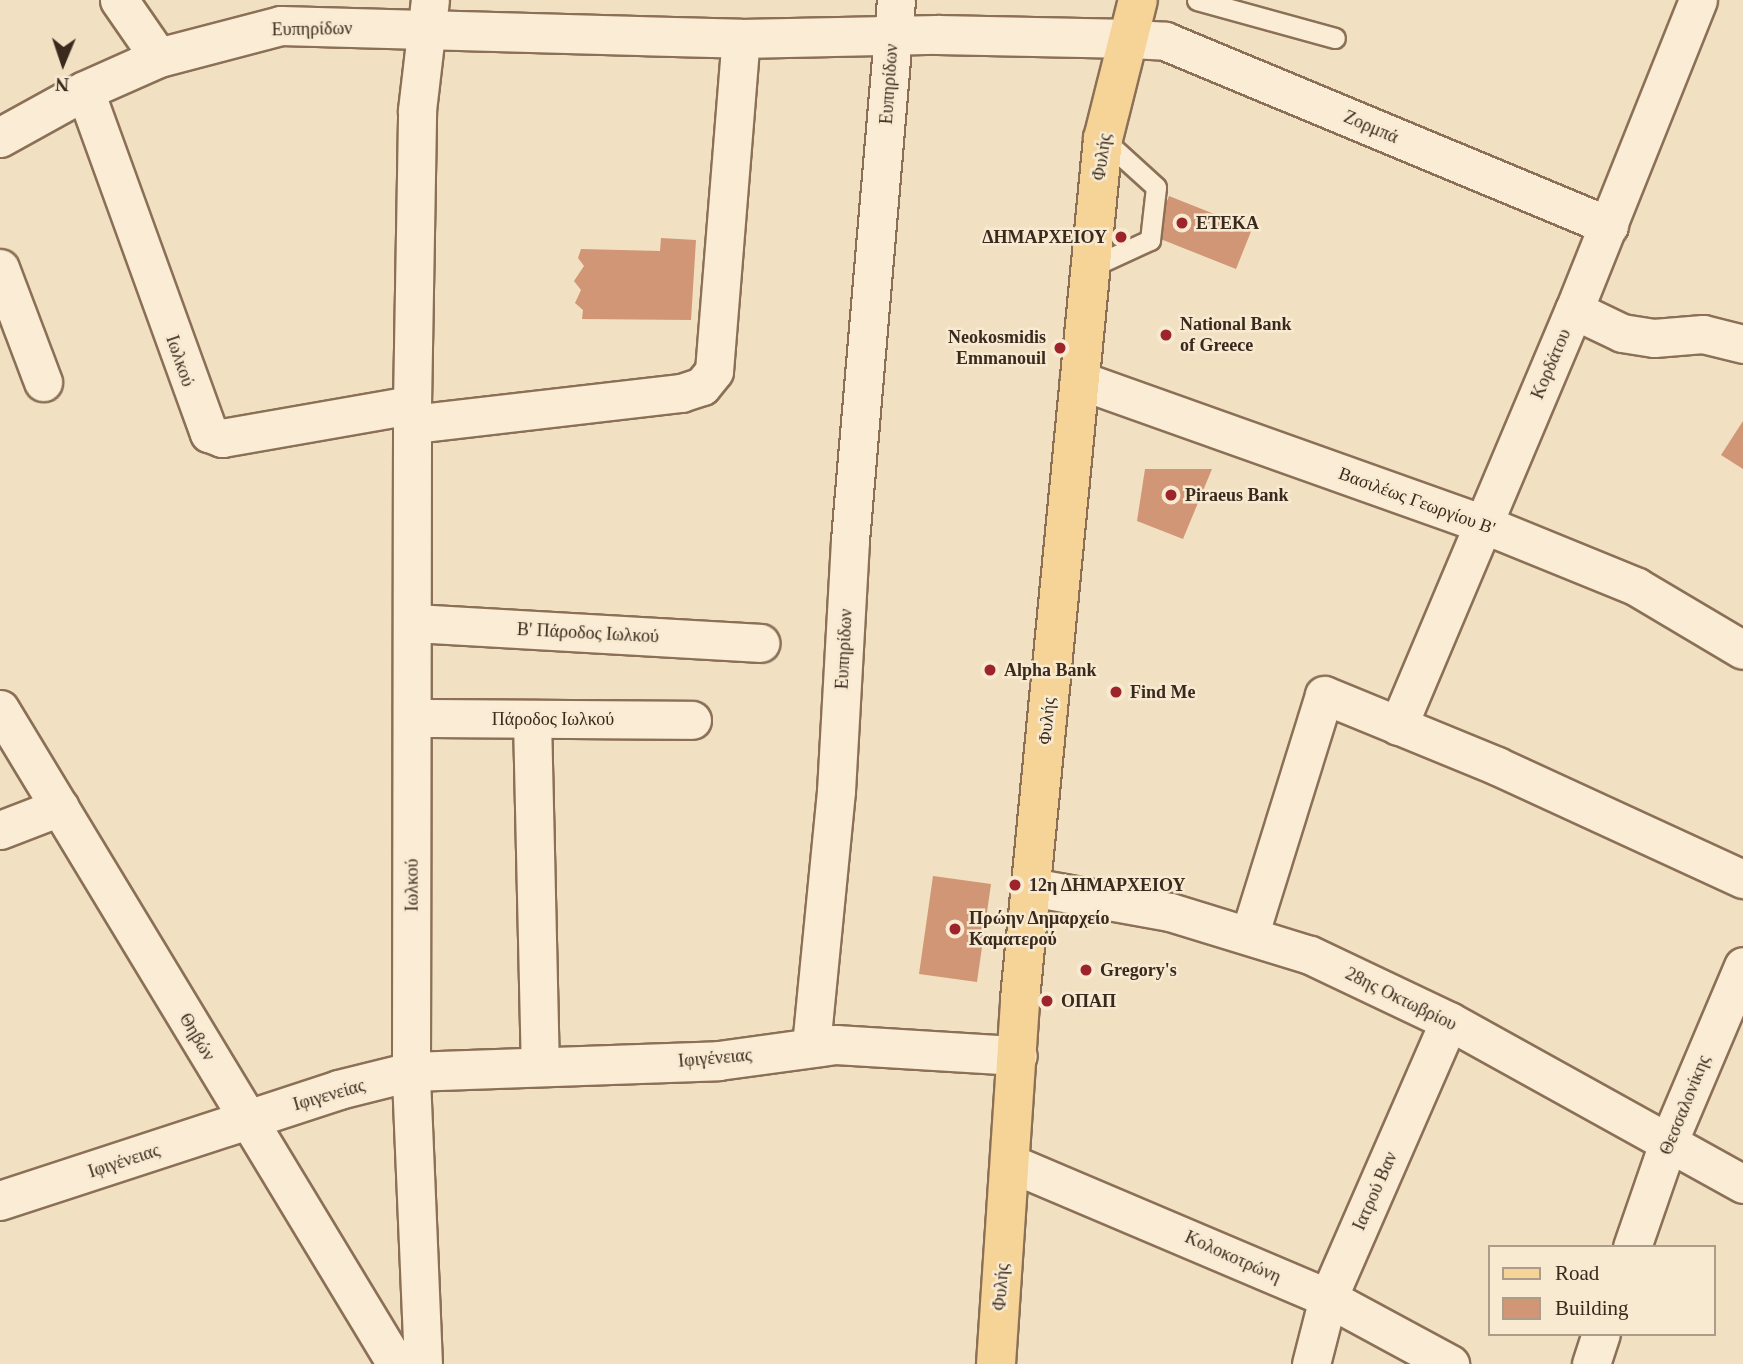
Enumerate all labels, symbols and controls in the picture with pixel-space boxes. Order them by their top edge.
street label: Ευπηρίδων [271,17,353,41]
north arrow [28,28,98,98]
street label: Ευπηρίδων [875,43,903,125]
text: N [55,74,69,95]
street label: Ζορμπά [1340,106,1402,148]
street label: Φυλής [1088,132,1116,182]
place label: ΕΤΕΚΑ [1196,212,1259,234]
marker: ΕΤΕΚΑ [1174,215,1190,231]
place label: ΔΗΜΑΡΧΕΙΟΥ [982,226,1107,248]
marker: ΔΗΜΑΡΧΕΙΟΥ [1113,229,1129,245]
place label: National Bank of Greece [1180,314,1292,356]
street label: Κορδάτου [1527,326,1575,402]
place label: Neokosmidis Emmanouil [948,327,1046,370]
marker: National Bank of Greece [1158,327,1174,343]
street label: Ιωλκού [161,332,199,390]
marker: Neokosmidis Emmanouil [1052,340,1068,356]
street label: Βασιλέως Γεωργίου Β' [1336,463,1498,539]
place label: Piraeus Bank [1185,484,1289,506]
marker: Piraeus Bank [1163,487,1179,503]
street label: Ευπηρίδων [831,608,857,690]
street label: Β' Πάροδος Ιωλκού [516,618,660,648]
place label: Alpha Bank [1004,659,1097,681]
marker: Alpha Bank [982,662,998,678]
place label: Find Me [1130,681,1195,703]
marker: Find Me [1108,684,1124,700]
street label: Φυλής [1034,697,1060,745]
street label: Πάροδος Ιωλκού [492,708,614,730]
street label: Ιωλκού [401,859,423,911]
place label: 12η ΔΗΜΑΡΧΕΙΟΥ [1029,874,1187,896]
marker: 12η ΔΗΜΑΡΧΕΙΟΥ [1007,877,1023,893]
place label: Πρώην Δημαρχείο Καματερού [969,908,1111,950]
marker: Πρώην Δημαρχείο Καματερού [947,921,963,937]
place label: Gregory's [1100,959,1177,981]
marker: Gregory's [1078,962,1094,978]
street label: 28ης Οκτωβρίου [1342,963,1460,1035]
place label: ΟΠΑΠ [1061,990,1116,1012]
marker: ΟΠΑΠ [1039,993,1055,1009]
street label: Θηβών [174,1009,220,1065]
street label: Ιφιγένειας [677,1044,753,1072]
street label: Θεσσαλονίκης [1655,1052,1715,1158]
street label: Ιφιγενείας [291,1074,367,1116]
street label: Ιφιγένειας [86,1139,162,1183]
street label: Ιατρού Βαν [1348,1148,1402,1234]
street label: Κολοκοτρώνη [1182,1226,1284,1288]
legend [1488,1245,1715,1336]
text: Road [1555,1261,1599,1285]
street label: Φυλής [989,1263,1013,1311]
text: Building [1555,1296,1629,1320]

